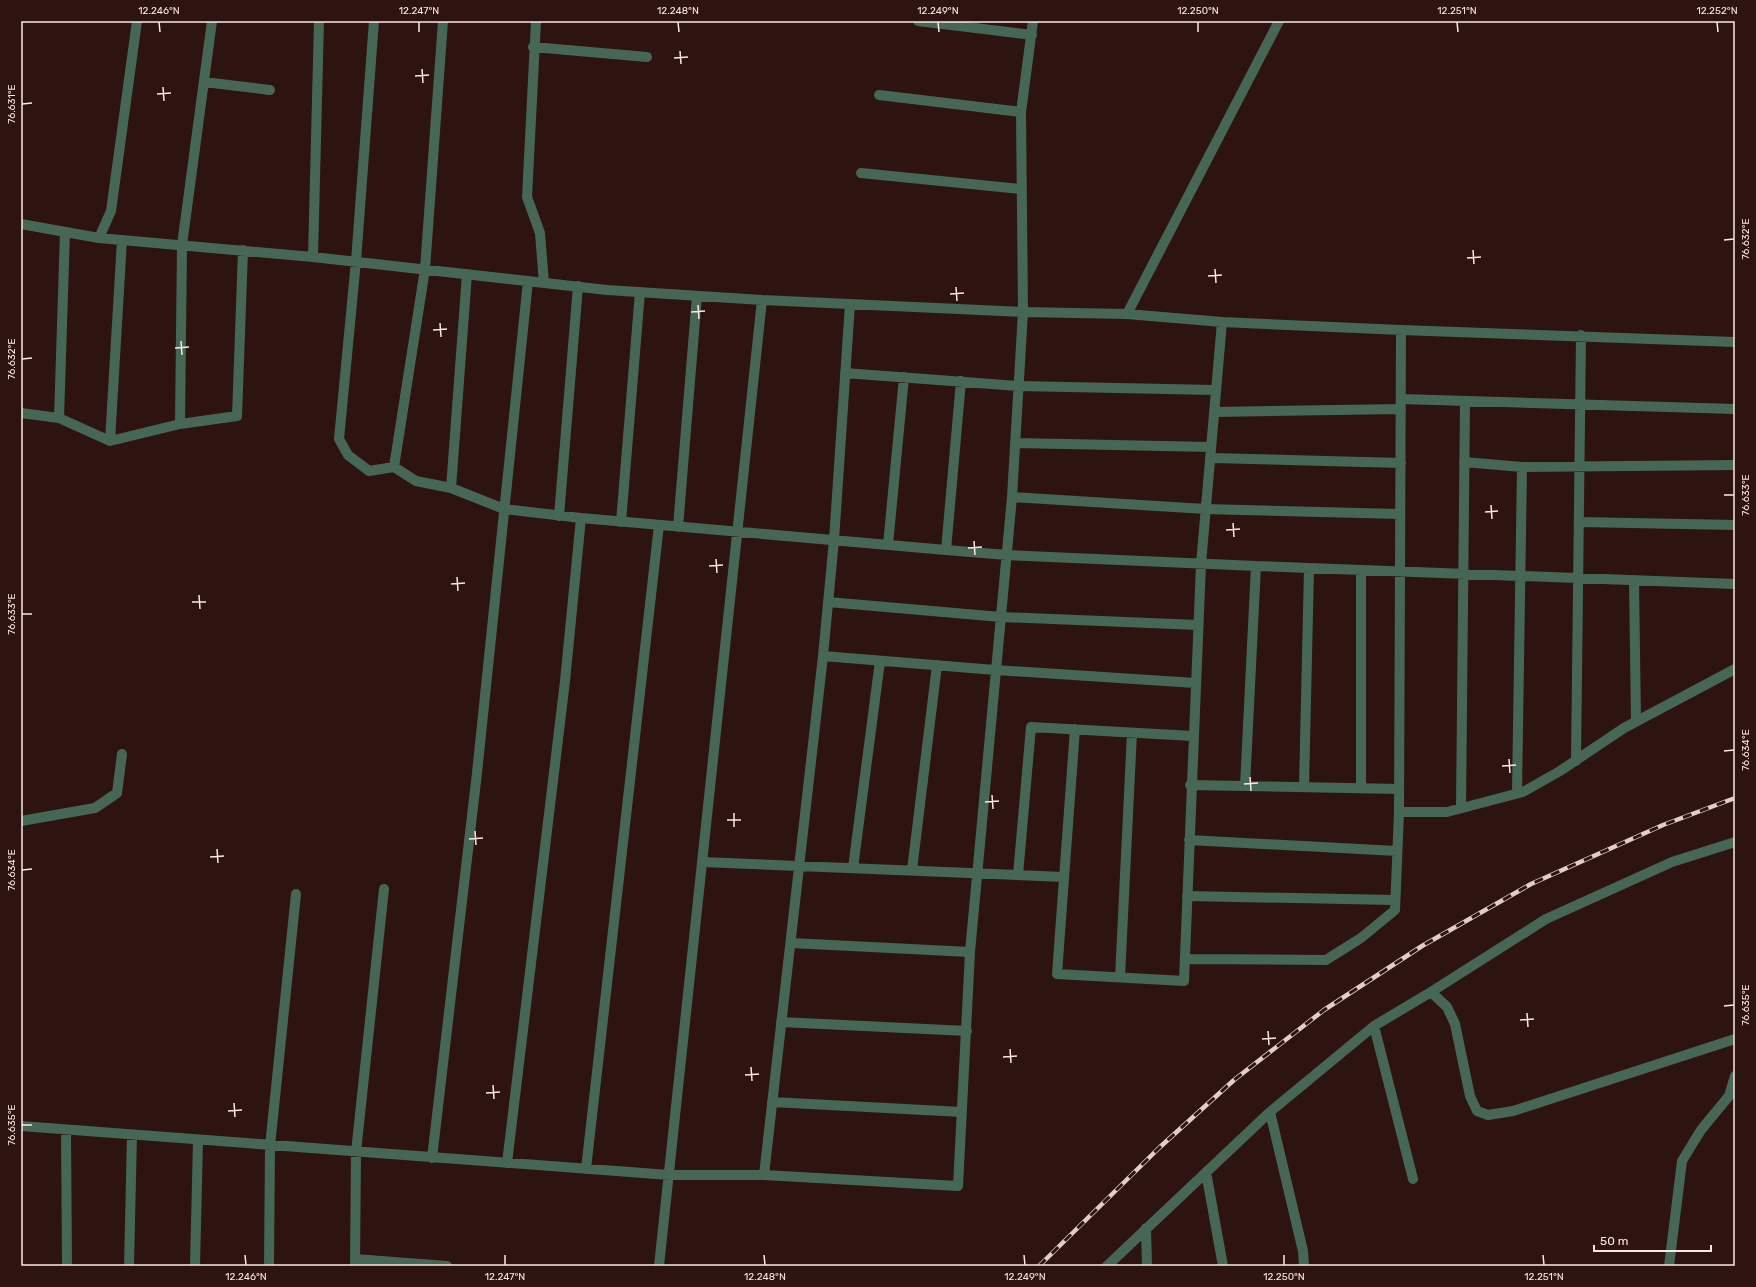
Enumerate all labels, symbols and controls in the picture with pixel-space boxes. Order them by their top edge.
text: 12.246°N [138,5,180,17]
text: 12.247°N [399,5,439,17]
text: 12.248°N [657,5,699,17]
text: 12.249°N [917,5,959,17]
text: 12.250°N [1177,5,1219,17]
text: 12.251°N [1437,5,1477,17]
text: 12.252°N [1696,5,1738,17]
text: 76.631°E [6,84,18,124]
text: 76.632°E [1740,218,1752,260]
text: 76.632°E [6,338,18,380]
text: 76.633°E [1740,474,1752,516]
text: 76.633°E [6,593,18,635]
text: 76.634°E [1740,729,1752,771]
text: 76.634°E [6,849,18,891]
text: 76.635°E [1740,984,1752,1026]
text: 76.635°E [6,1104,18,1146]
scale bar [1594,1227,1711,1253]
text: 50 m [1600,1234,1628,1248]
text: 12.246°N [225,1271,267,1283]
text: 12.247°N [485,1271,525,1283]
text: 12.248°N [744,1271,786,1283]
text: 12.249°N [1004,1271,1046,1283]
text: 12.250°N [1263,1271,1305,1283]
text: 12.251°N [1524,1271,1564,1283]

